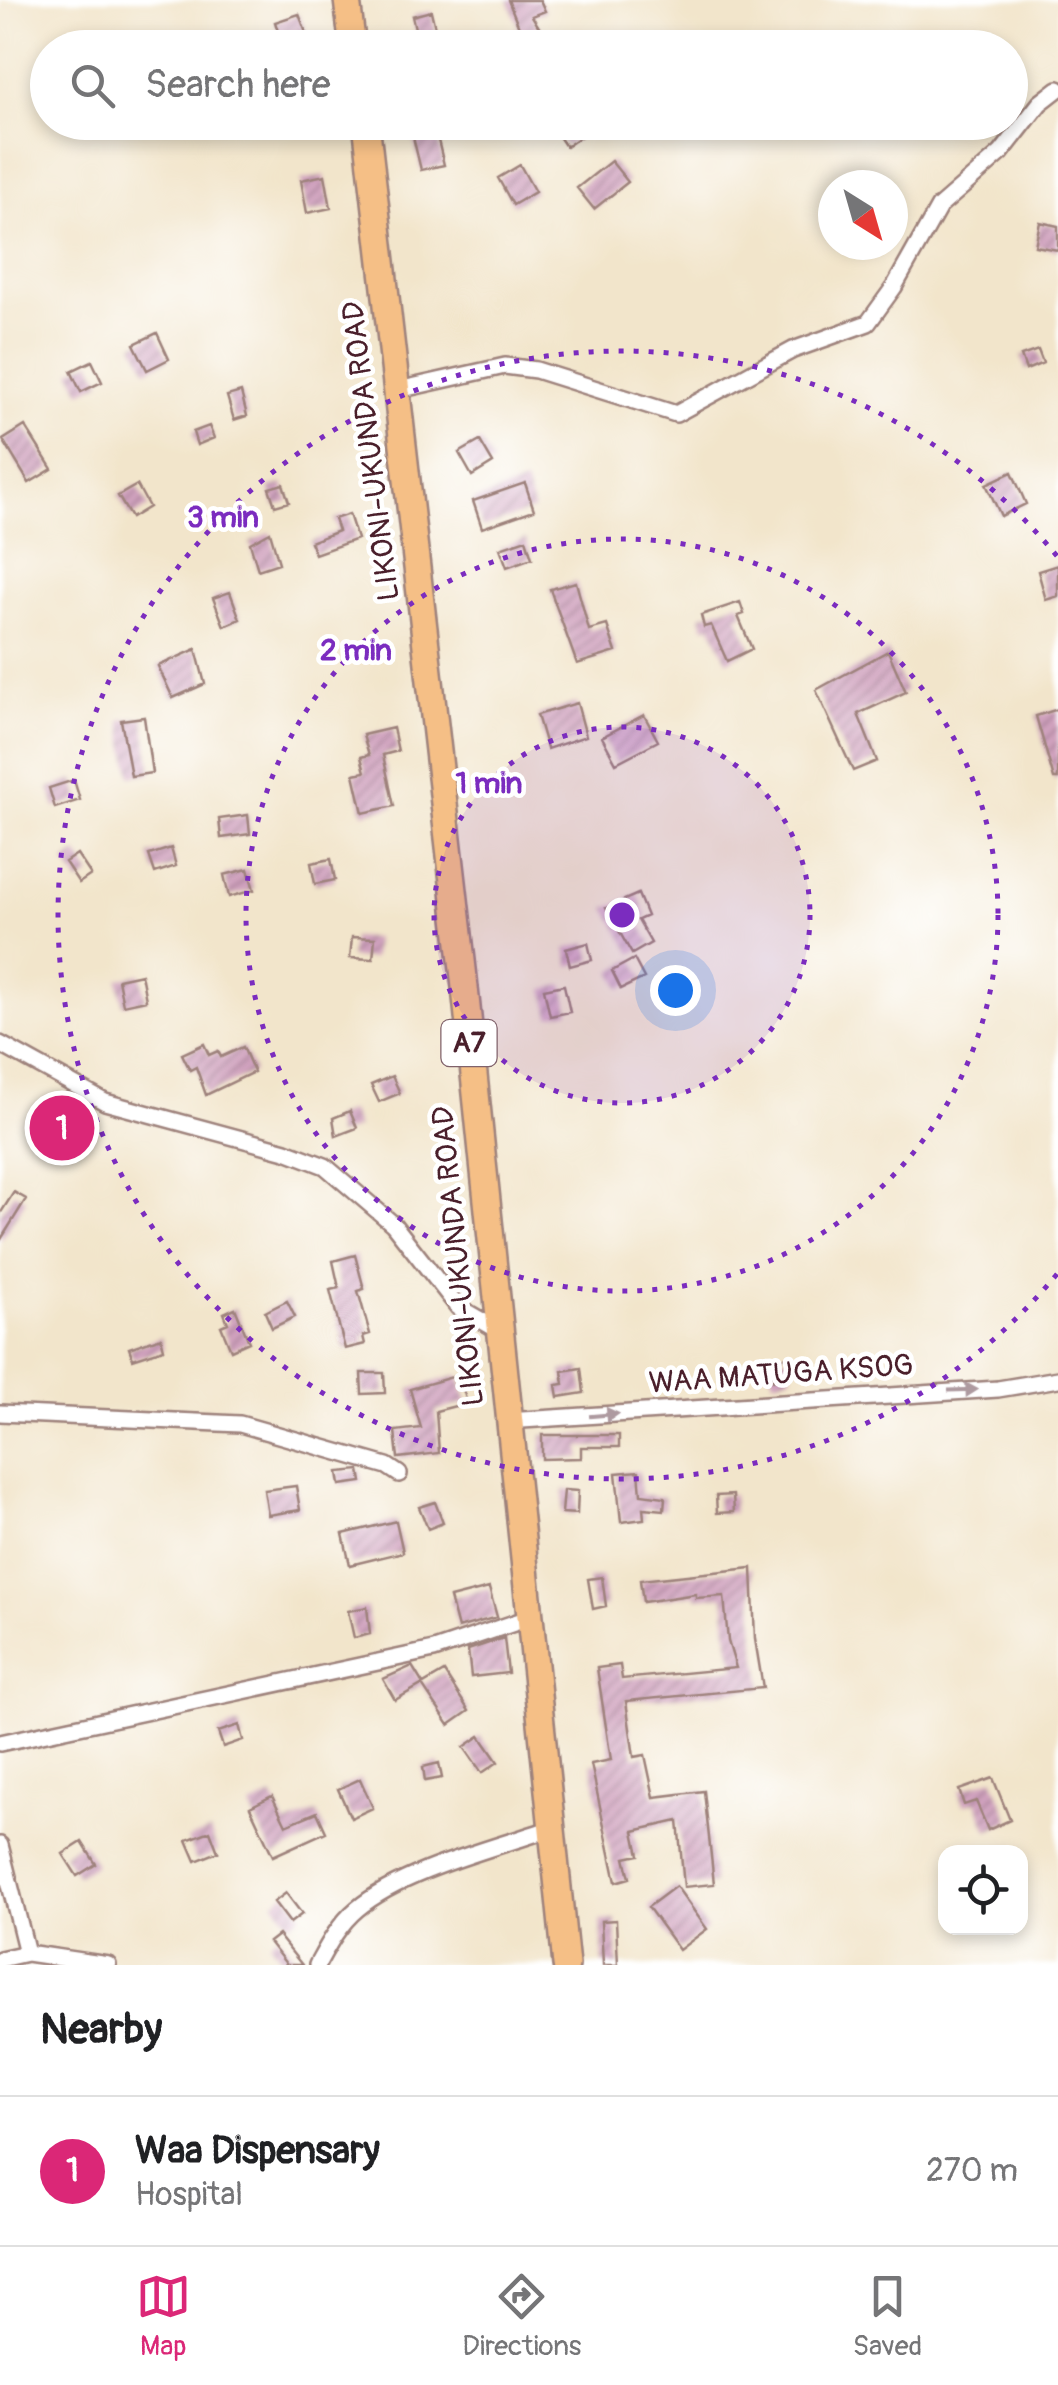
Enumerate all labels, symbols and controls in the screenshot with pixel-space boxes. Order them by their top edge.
search box [30,30,1028,140]
icon: search [65,58,120,113]
text: Search here [145,61,331,109]
north arrow [818,170,908,260]
street label: LIKONI-UKUNDA ROAD [334,299,408,603]
text: 3 min [187,499,259,536]
text: 2 min [320,632,392,669]
text: 1 min [456,765,522,802]
centre of rings [604,897,640,933]
your location [650,965,701,1016]
road number: A7 [442,1020,496,1066]
pin: 1 [30,1090,94,1166]
street label: LIKONI-UKUNDA ROAD [424,1104,492,1408]
street label: WAA MATUGA KSOG [648,1346,914,1402]
one-way arrow [948,1381,980,1397]
one-way arrow [589,1406,621,1422]
map controls [938,1845,1028,1935]
button: locate [938,1845,1028,1935]
text: Nearby [40,2004,162,2056]
text: Waa Dispensary [135,2127,380,2175]
text: 1 [66,2151,79,2191]
text: 270 m [926,2151,1018,2191]
text: Hospital [135,2175,243,2215]
tab: Map [136,2269,191,2364]
tab: Directions [462,2269,581,2364]
tab: Saved [853,2269,922,2364]

